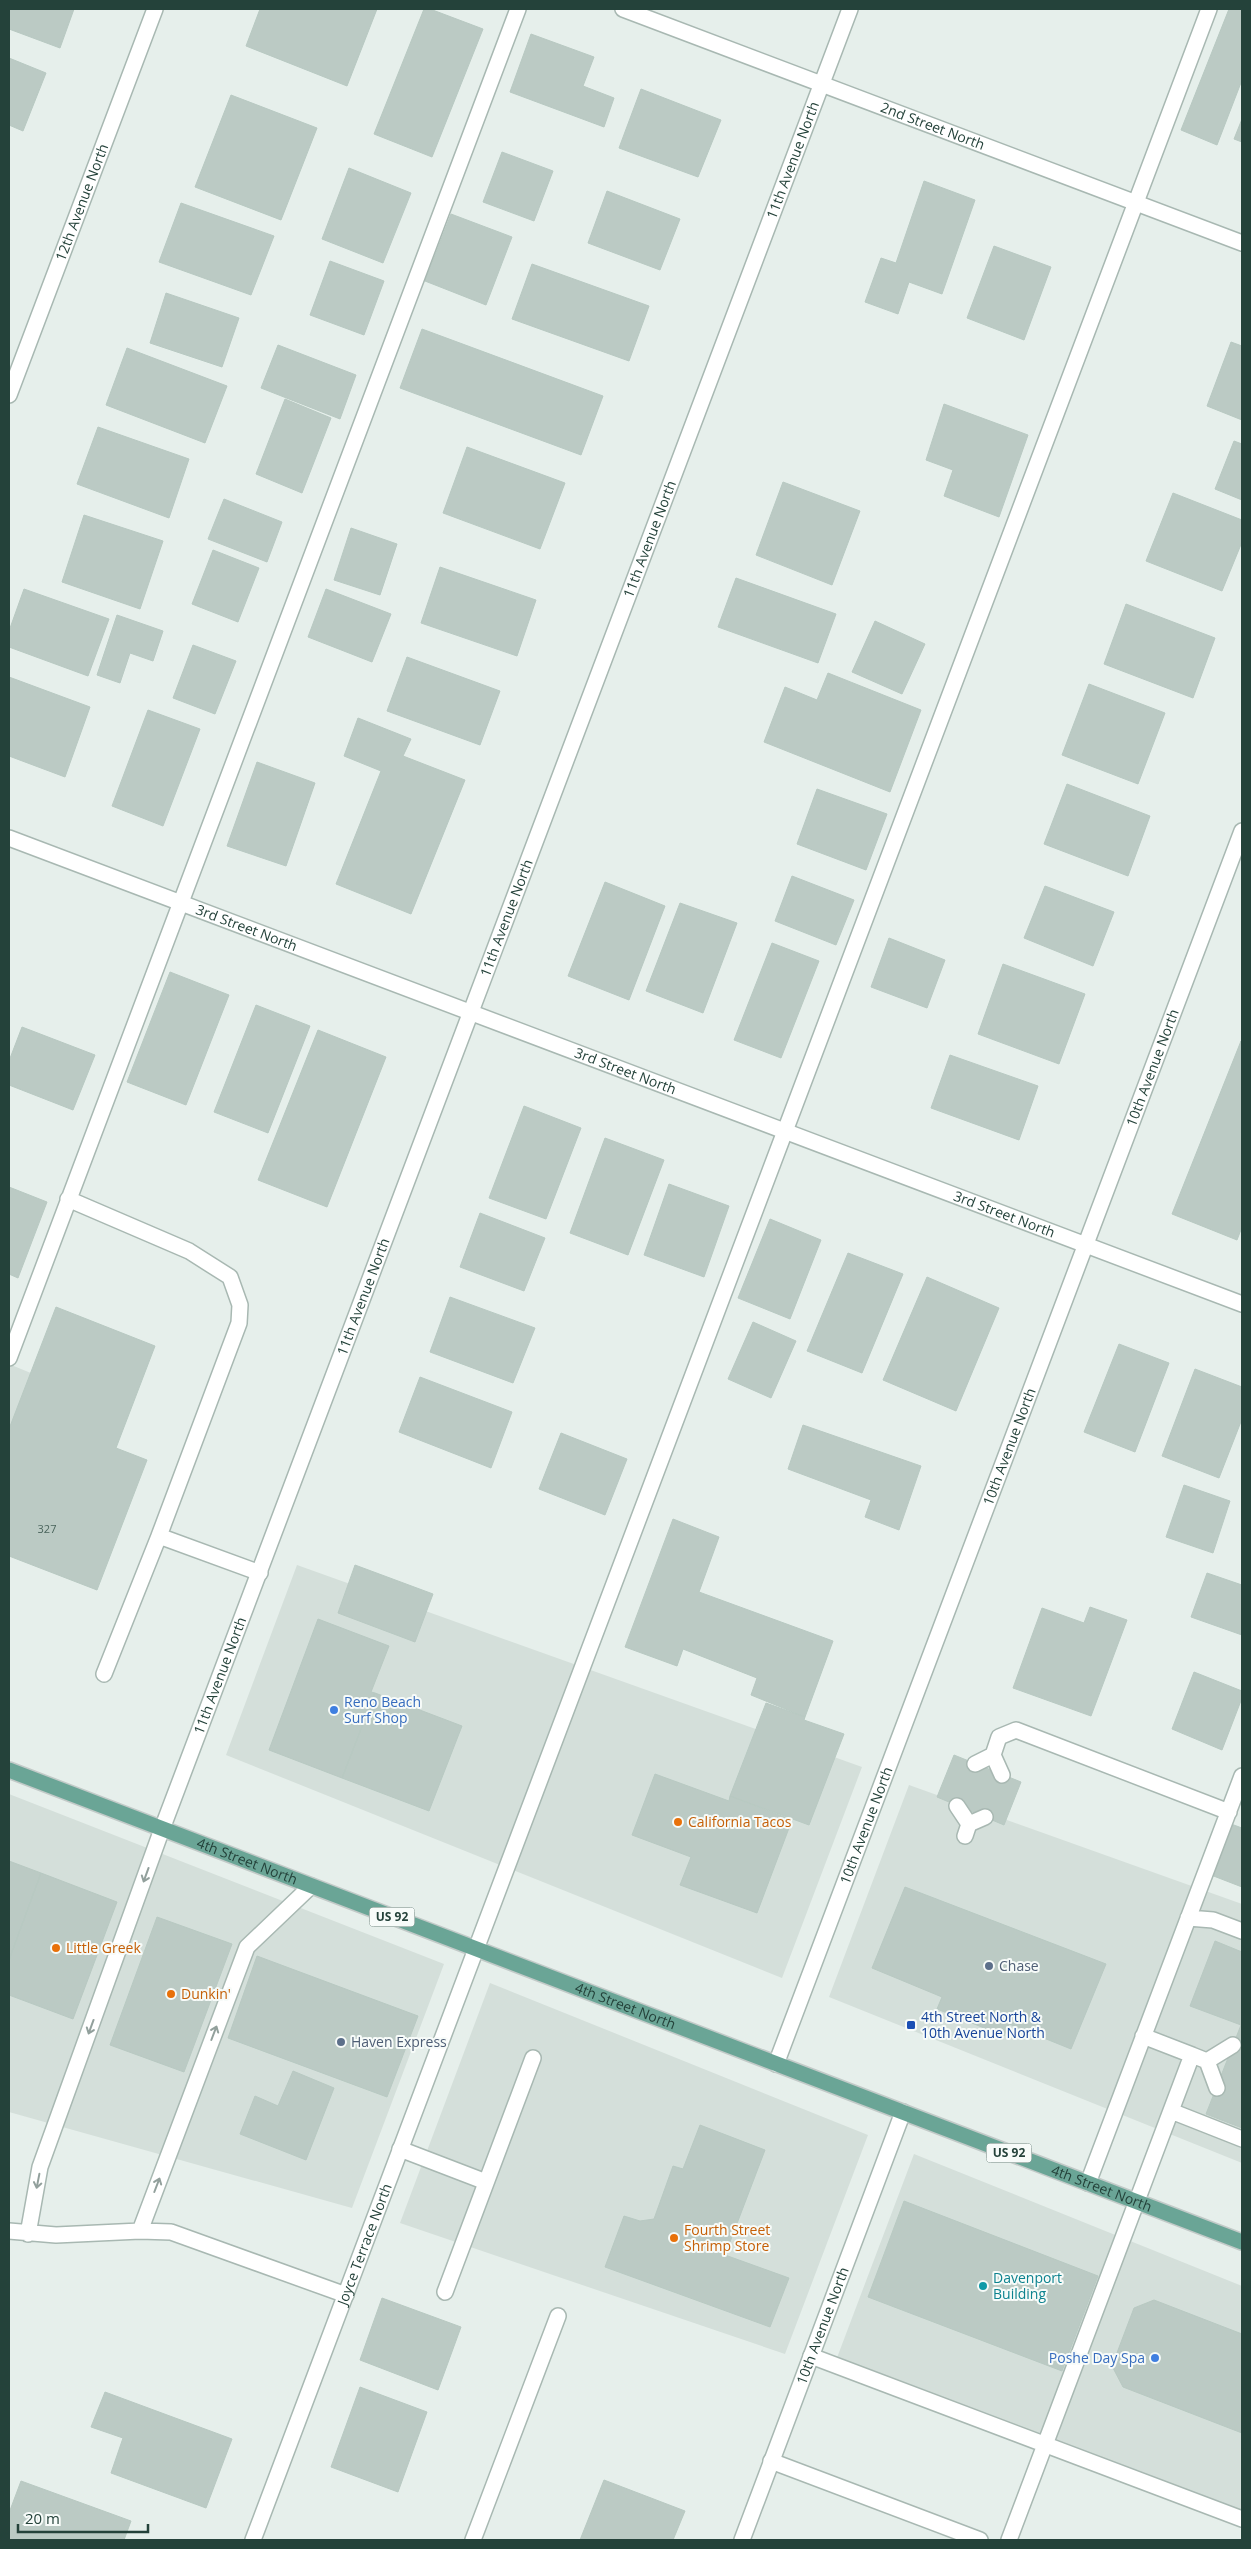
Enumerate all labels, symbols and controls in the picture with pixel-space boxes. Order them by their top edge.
street label: 2nd Street North [878,97,988,154]
street label: 11th Avenue North [762,99,823,221]
street label: 12th Avenue North [51,141,112,263]
street label: 11th Avenue North [618,478,680,600]
street label: 11th Avenue North [475,856,537,979]
street label: 3rd Street North [193,900,300,955]
street label: 10th Avenue North [1121,1006,1183,1129]
street label: 3rd Street North [572,1043,679,1098]
street label: 3rd Street North [951,1186,1058,1242]
street label: 11th Avenue North [332,1235,394,1358]
street label: 10th Avenue North [978,1385,1040,1508]
house number: 327 [38,1521,56,1536]
street label: 11th Avenue North [189,1614,250,1737]
place label: Reno Beach Surf Shop [344,1692,421,1727]
marker: Reno Beach Surf Shop [328,1704,340,1716]
street label: 10th Avenue North [835,1764,896,1887]
place label: California Tacos [688,1812,792,1831]
marker: California Tacos [672,1816,684,1828]
street label: 4th Street North [194,1833,300,1889]
one-way arrow [141,1866,150,1882]
road number: US 92 [370,1908,414,1926]
place label: Little Greek [66,1938,141,1957]
marker: Little Greek [50,1942,62,1954]
place label: Chase [999,1956,1039,1975]
marker: Chase [983,1960,995,1972]
street label: 4th Street North [572,1978,679,2033]
place label: Dunkin' [181,1984,231,2003]
marker: Dunkin' [165,1988,177,2000]
place label: 4th Street North & 10th Avenue North [921,2007,1045,2042]
one-way arrow [86,2019,95,2035]
marker: 4th Street North & 10th Avenue North [905,2019,917,2031]
one-way arrow [210,2026,220,2041]
place label: Haven Express [351,2032,447,2051]
marker: Haven Express [335,2036,347,2048]
road number: US 92 [986,2144,1032,2162]
street label: 4th Street North [1049,2160,1155,2216]
one-way arrow [32,2172,42,2188]
one-way arrow [153,2178,162,2193]
street label: Joyce Terrace North [332,2181,396,2310]
place label: Fourth Street Shrimp Store [684,2220,770,2255]
marker: Fourth Street Shrimp Store [668,2232,680,2244]
street label: 10th Avenue North [791,2264,853,2387]
place label: Davenport Building [993,2268,1062,2303]
marker: Davenport Building [977,2280,989,2292]
place label: Poshe Day Spa [1049,2348,1145,2367]
marker: Poshe Day Spa [1149,2352,1161,2364]
scale bar [18,2502,148,2534]
text: 20 m [25,2508,60,2528]

